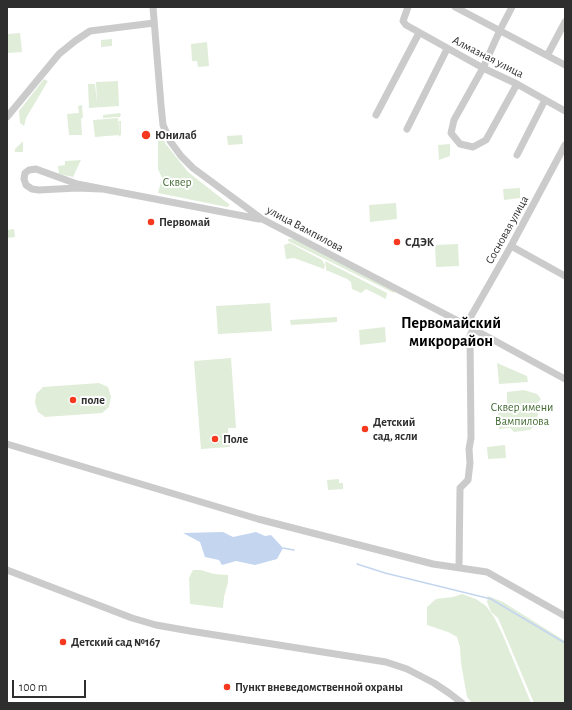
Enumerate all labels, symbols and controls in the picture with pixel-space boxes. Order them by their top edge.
street label: Алмазная улица [450,33,526,81]
place label: Юнилаб [155,128,197,142]
marker: Юнилаб [140,129,152,141]
park label: Сквер [162,175,192,189]
street label: Сосновая улица [482,193,532,267]
street label: улица Вампилова [264,203,346,255]
place label: Первомай [159,215,210,229]
marker: Первомай [146,217,156,227]
place label: СДЭК [405,235,434,249]
marker: СДЭК [392,237,402,247]
district label: Первомайский микрорайон [401,313,501,351]
place label: поле [81,393,105,407]
marker: поле [68,395,78,405]
park label: Сквер имени Вампилова [491,400,553,428]
place label: Детский сад, ясли [373,415,418,443]
marker: Детский сад, ясли [360,424,370,434]
place label: Поле [223,432,248,446]
marker: Поле [210,434,220,444]
place label: Детский сад №167 [71,635,160,649]
marker: Детский сад №167 [58,637,68,647]
scale bar [14,672,88,698]
place label: Пункт вневедомственной охраны [235,680,403,694]
text: 100 m [19,681,47,693]
marker: Пункт вневедомственной охраны [222,682,232,692]

